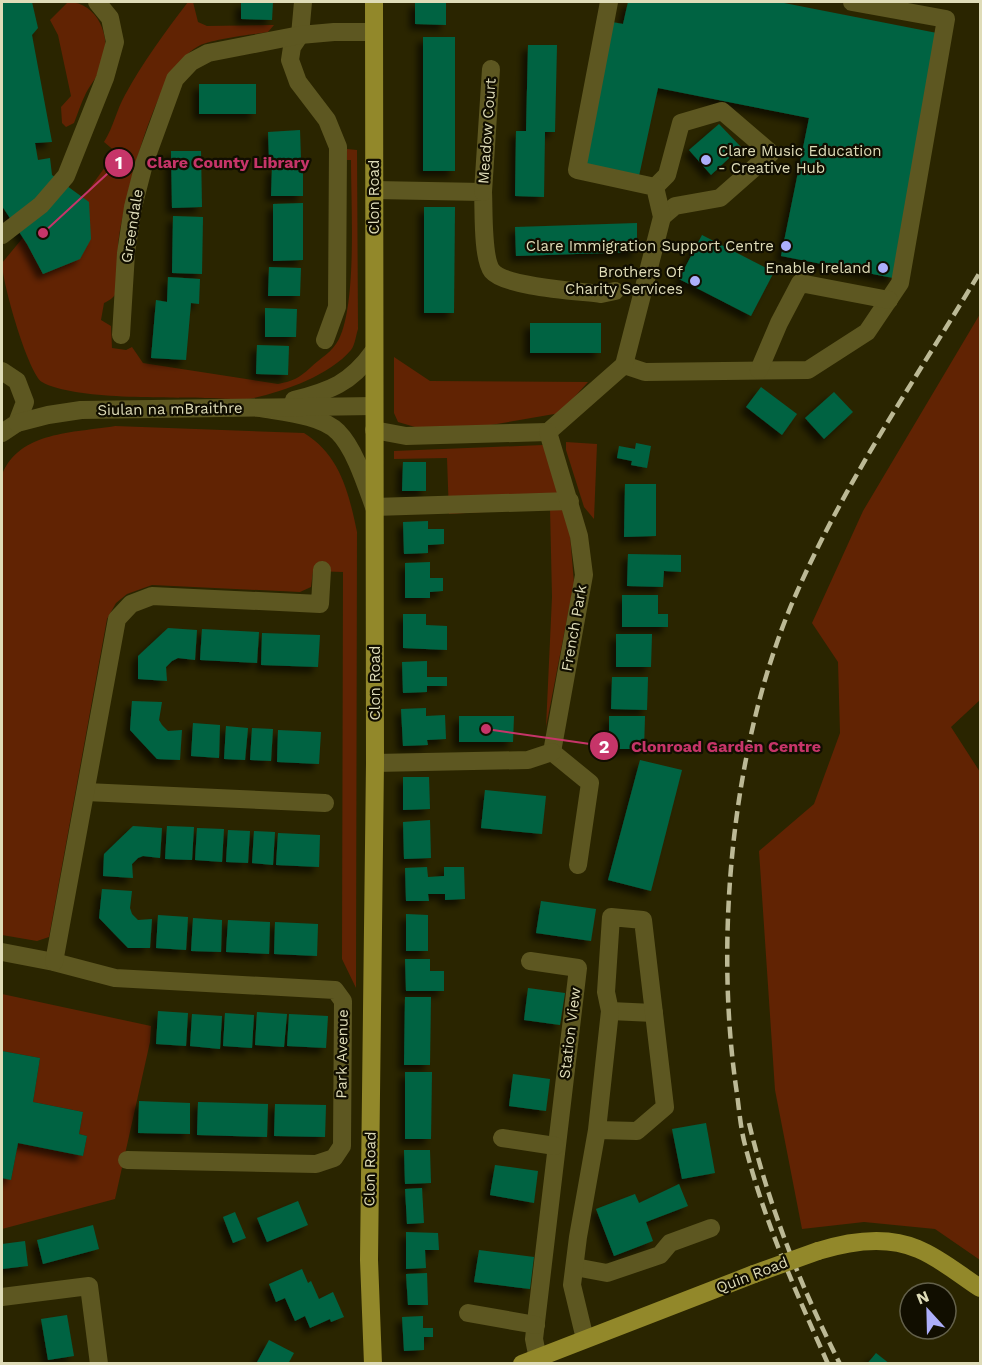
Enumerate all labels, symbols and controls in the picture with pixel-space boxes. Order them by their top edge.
street label: Meadow Court [474,77,500,184]
place label: Clare Music Education - Creative Hub [718,142,881,177]
callout: Clare County Library [104,146,321,180]
text: 1 [115,152,123,173]
text: Clare County Library [147,153,310,172]
marker: Clare Music Education - Creative Hub [699,153,713,167]
street label: Clon Road [365,160,383,234]
street label: Greendale [117,188,147,264]
place label: Clare Immigration Support Centre [526,237,774,255]
marker: Clare Immigration Support Centre [779,239,793,253]
place label: Enable Ireland [765,259,871,277]
marker: Enable Ireland [876,261,890,275]
place label: Brothers Of Charity Services [565,263,683,298]
marker: Brothers Of Charity Services [688,274,702,288]
street label: Siulan na mBraithre [97,399,243,419]
street label: French Park [558,583,591,673]
street label: Clon Road [366,646,384,720]
callout: Clonroad Garden Centre [589,729,833,763]
text: 2 [599,736,609,757]
text: Clonroad Garden Centre [631,737,821,756]
street label: Station View [555,986,585,1080]
street label: Park Avenue [332,1009,352,1099]
street label: Clon Road [360,1131,380,1207]
street label: Quin Road [714,1253,790,1297]
north arrow [898,1281,958,1341]
text: N [914,1287,932,1309]

